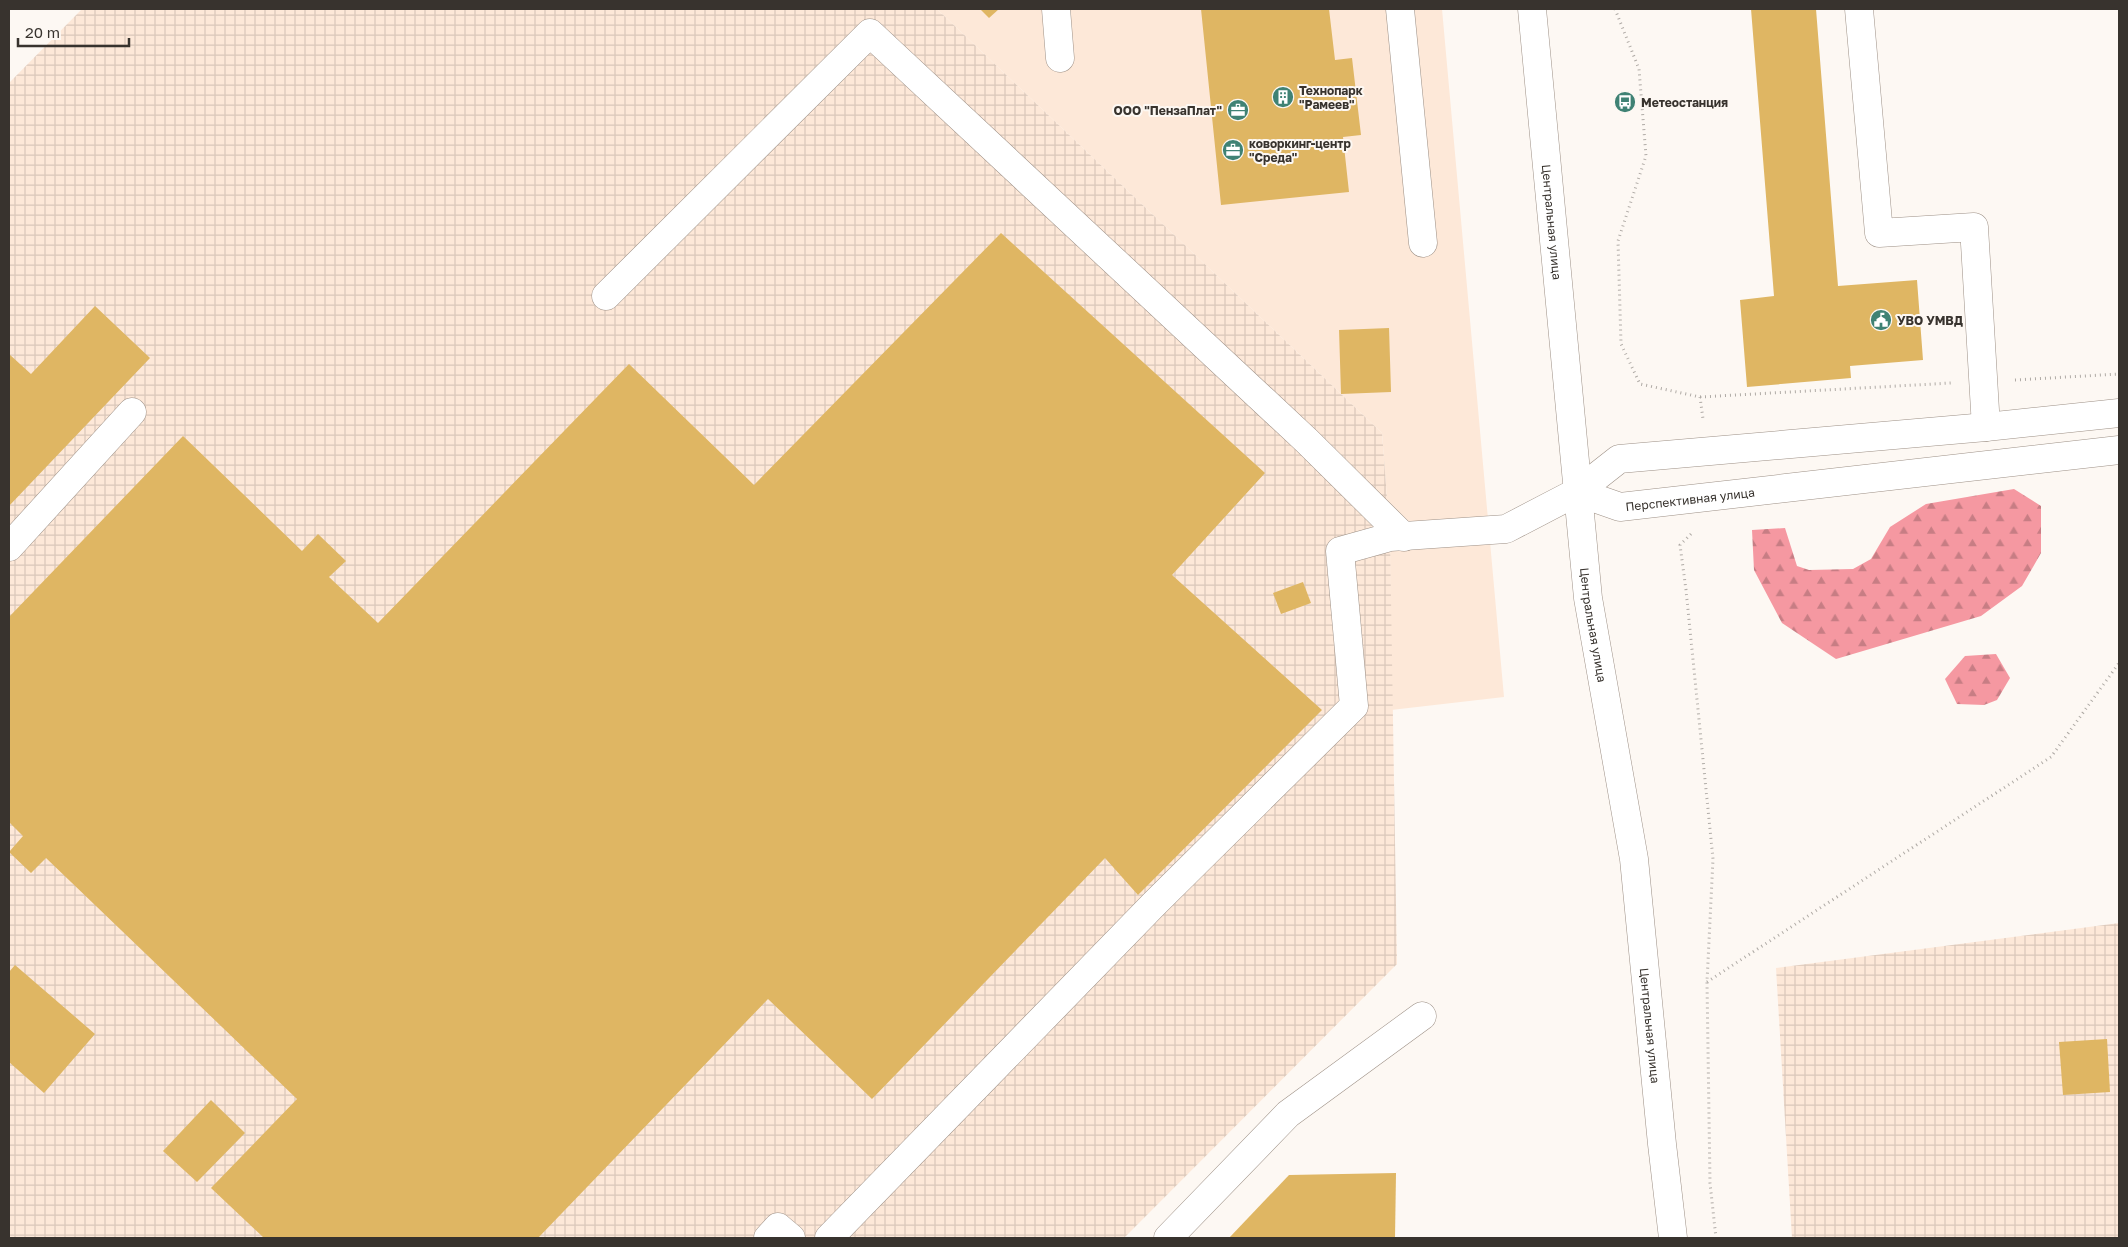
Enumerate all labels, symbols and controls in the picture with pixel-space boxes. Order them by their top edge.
scale bar [18,15,129,47]
text: 20 m [25,23,60,41]
place label: Технопарк "Рамеев" [1299,83,1363,112]
building icon: Технопарк "Рамеев" [1271,85,1295,109]
bus stop icon: Метеостанция [1613,90,1637,114]
place label: Метеостанция [1641,95,1728,110]
office icon: ООО "ПензаПлат" [1226,98,1250,122]
place label: ООО "ПензаПлат" [1114,103,1222,118]
place label: коворкинг-центр "Среда" [1249,136,1351,165]
office icon: коворкинг-центр "Среда" [1221,138,1245,162]
street label: Центральная улица [1539,164,1565,280]
public building icon: УВО УМВД [1869,308,1893,332]
place label: УВО УМВД [1897,313,1963,328]
street label: Перспективная улица [1624,484,1756,514]
street label: Центральная улица [1578,567,1610,683]
street label: Центральная улица [1637,967,1663,1084]

